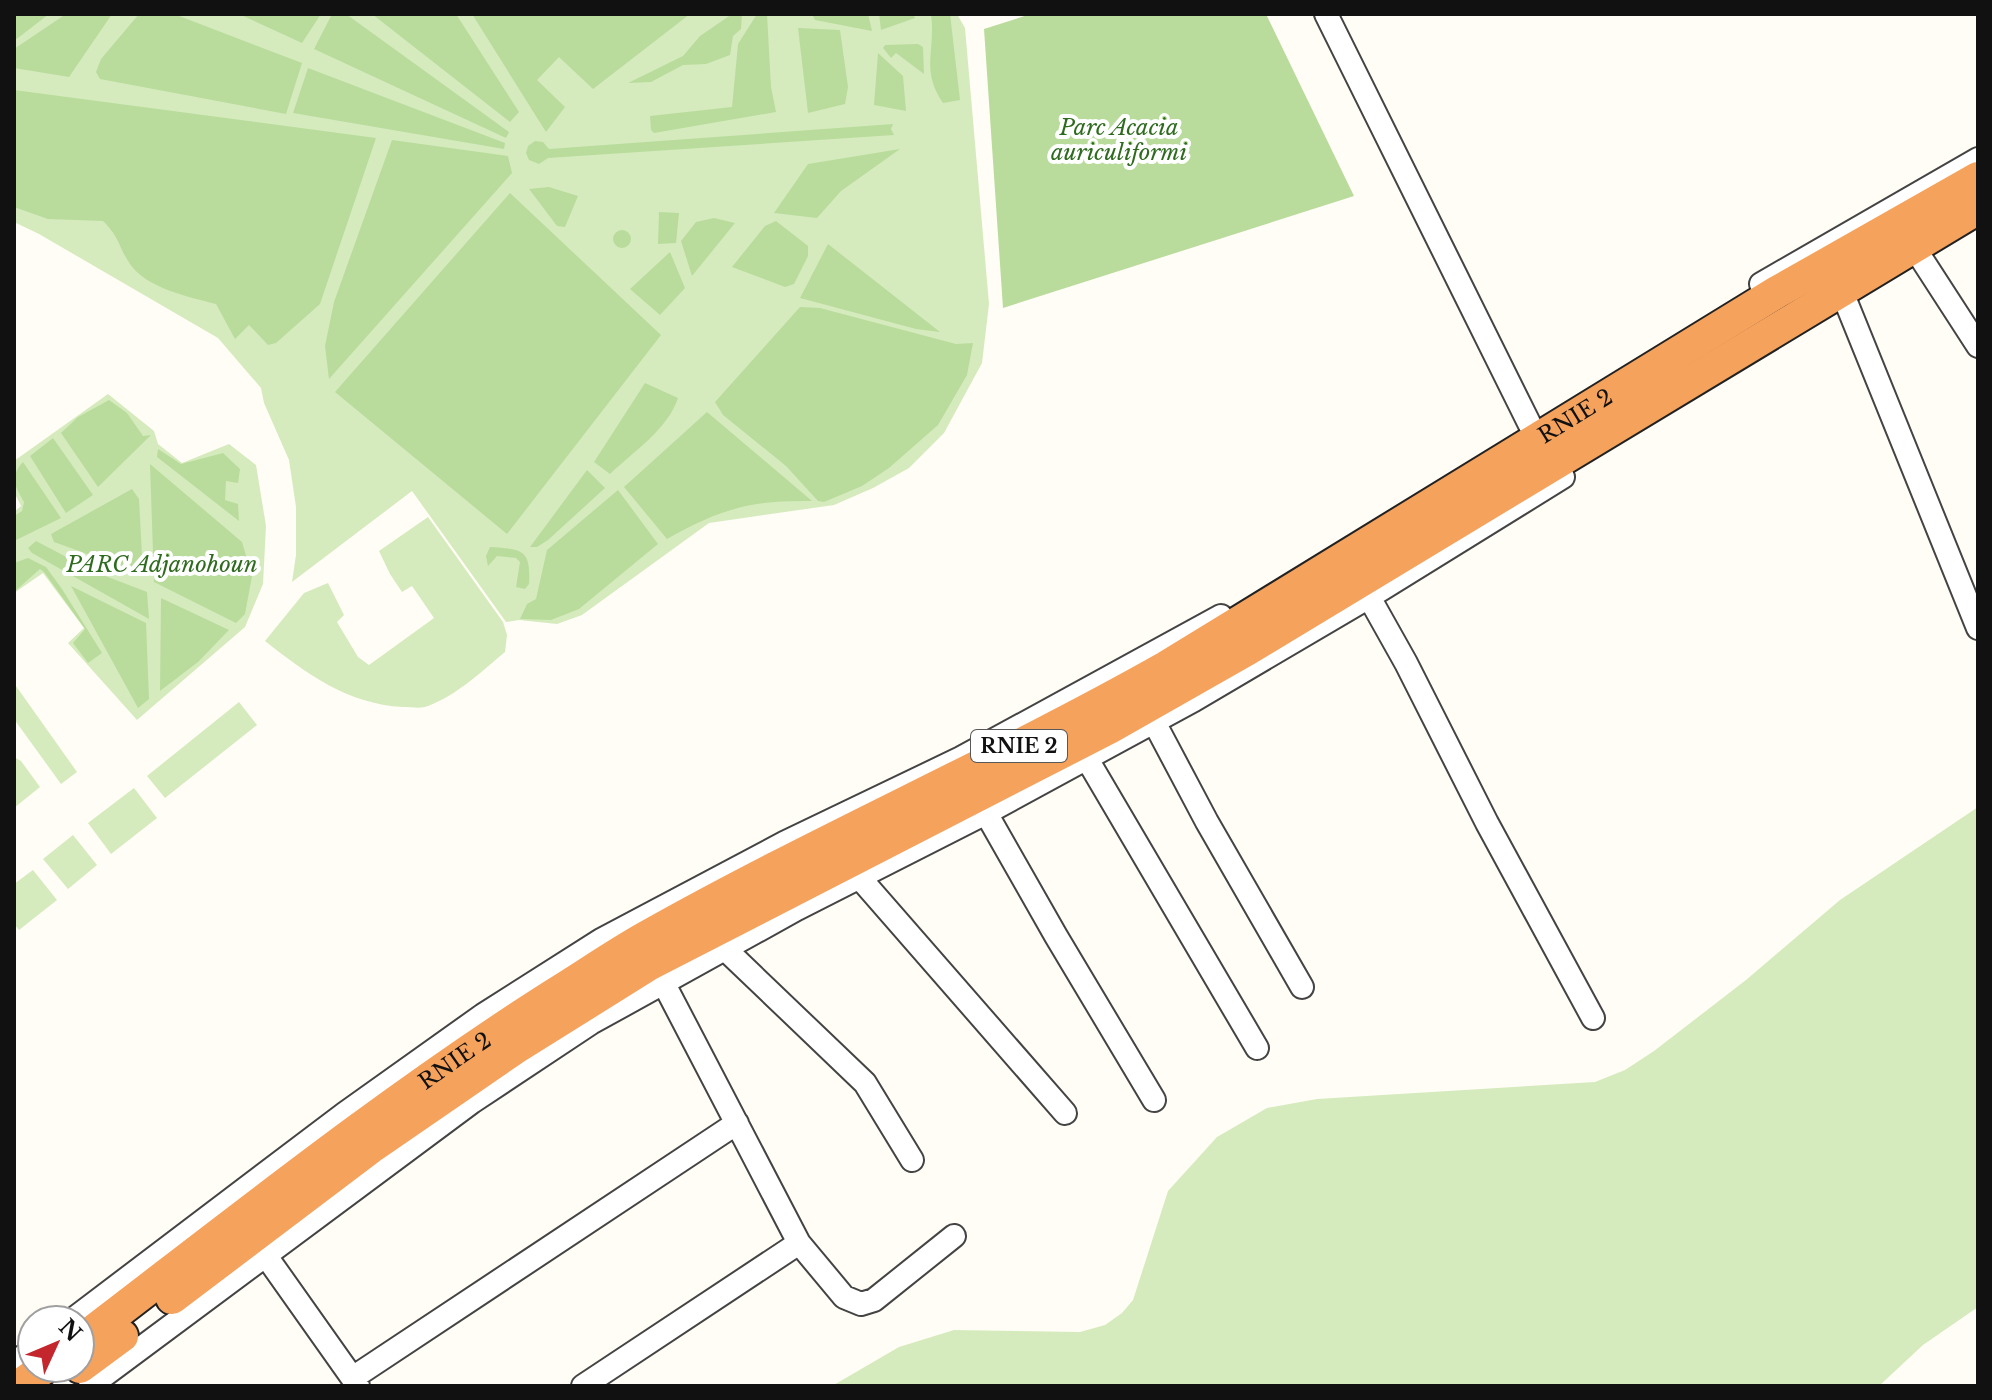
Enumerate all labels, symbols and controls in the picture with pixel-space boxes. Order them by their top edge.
park label: Parc Acacia auriculiformi [1051,114,1187,166]
street label: RNIE 2 [1533,383,1618,449]
park label: PARC Adjanohoun [65,551,258,578]
road number: RNIE 2 [971,730,1067,762]
street label: RNIE 2 [413,1027,496,1096]
north arrow [16,1304,96,1384]
text: N [53,1314,87,1347]

